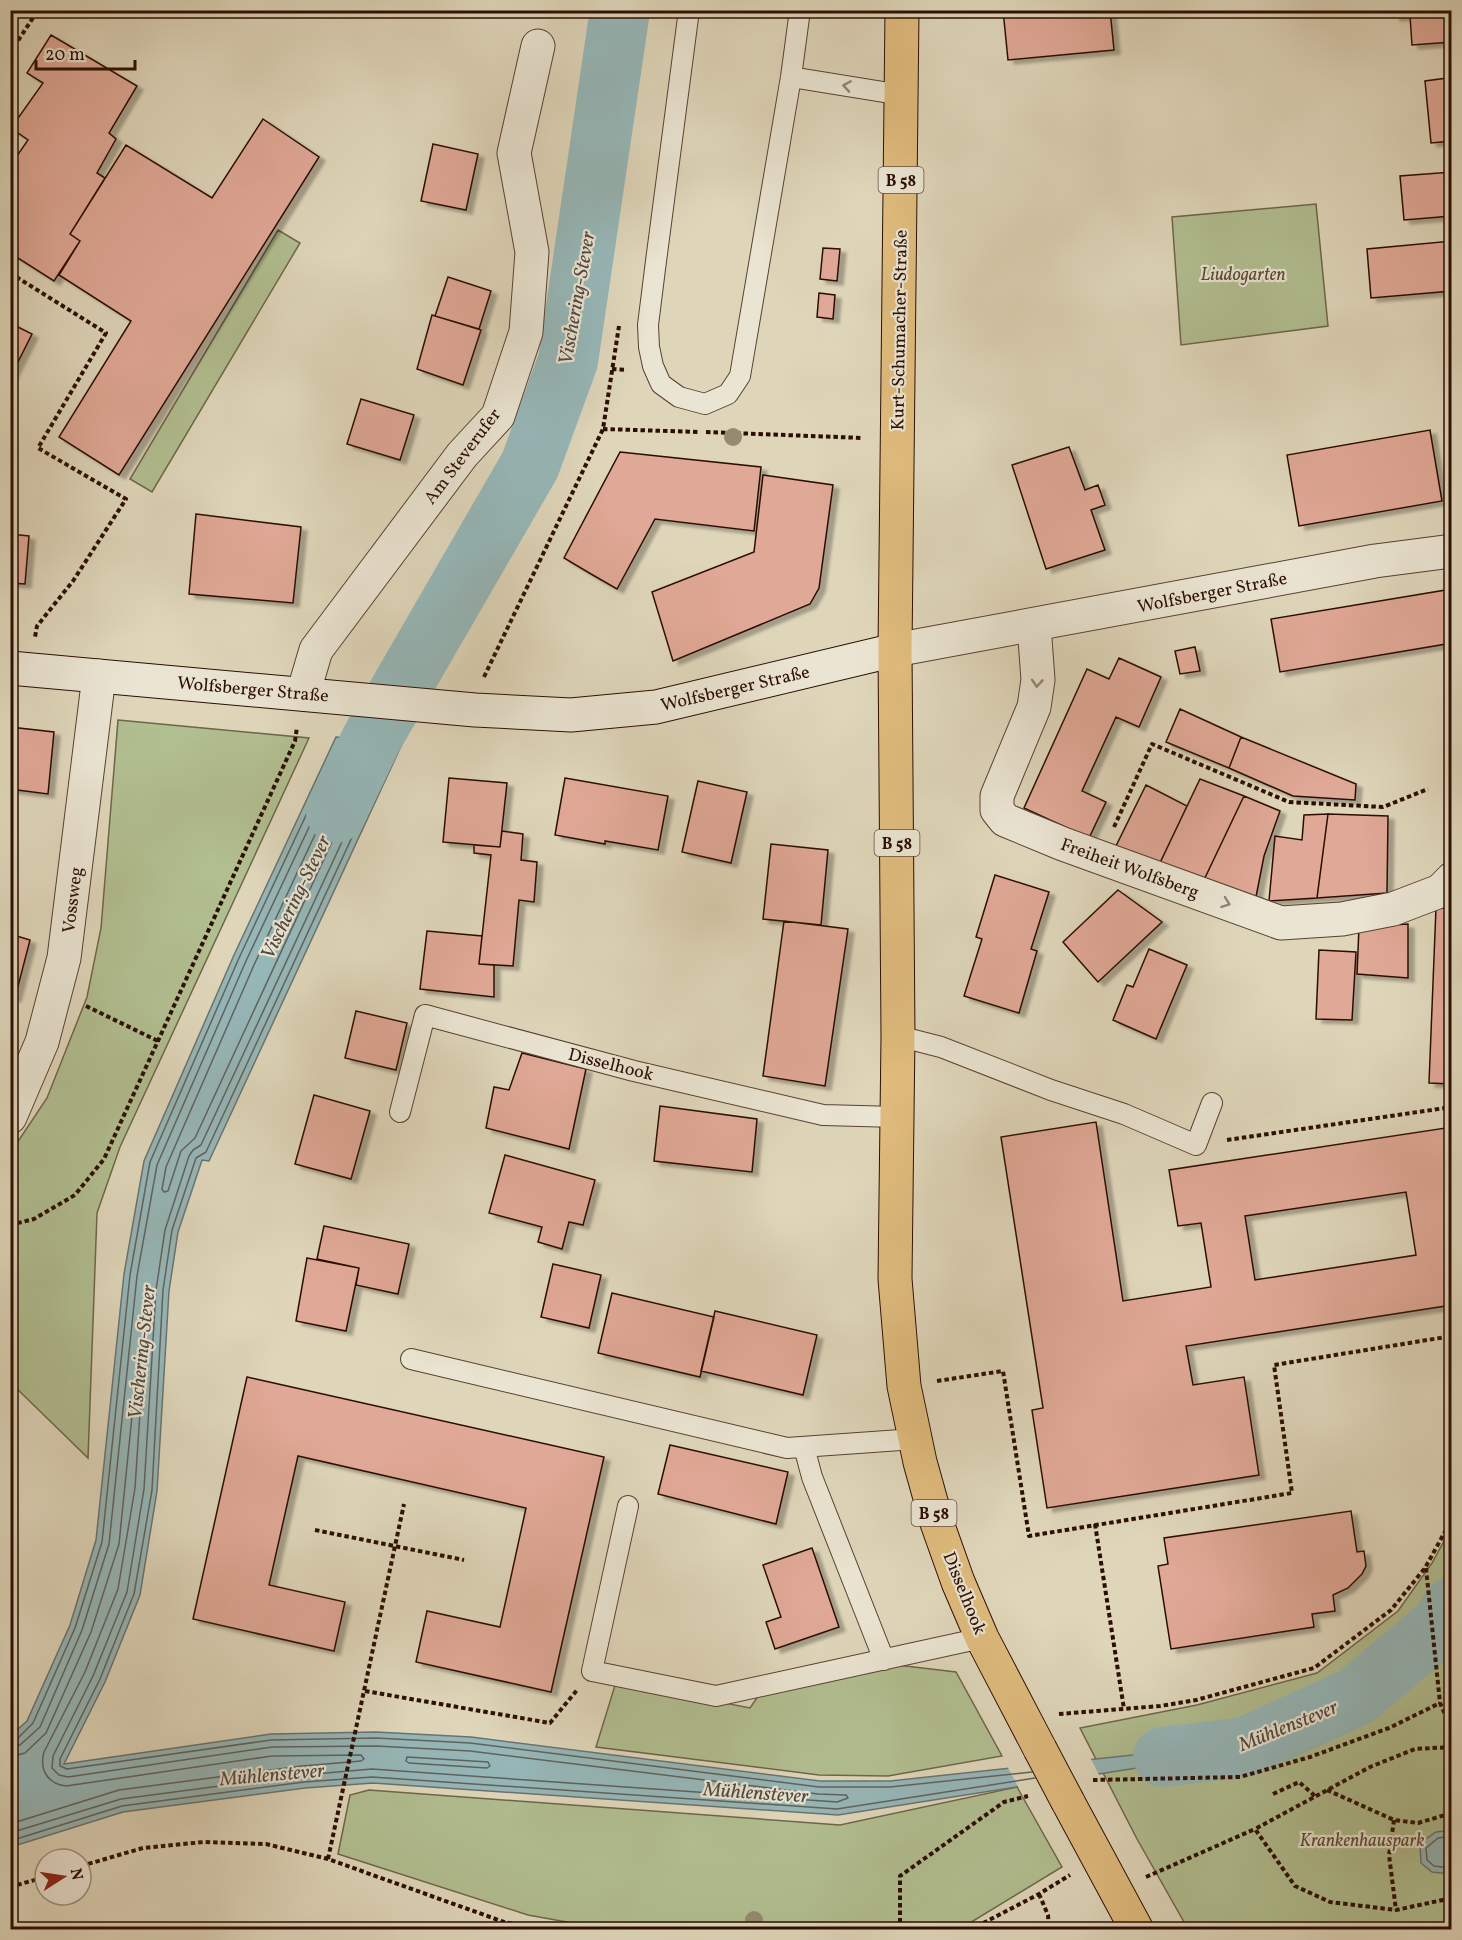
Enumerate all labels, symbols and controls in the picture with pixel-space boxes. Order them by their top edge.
scale bar [36,33,135,71]
text: 20 m [45,43,85,68]
one-way arrow [842,80,852,93]
road number: B 58 [878,167,924,193]
water label: Vischering-Stever [552,229,604,367]
street label: Kurt-Schumacher-Straße [886,229,915,431]
park label: Liudogarten [1200,263,1286,288]
street label: Am Steverufer [419,403,508,510]
street label: Wolfsberger Straße [1135,567,1289,620]
street label: Wolfsberger Straße [658,660,812,719]
street label: Wolfsberger Straße [176,671,330,710]
one-way arrow [1031,678,1044,687]
road number: B 58 [874,830,920,856]
water label: Vischering-Stever [255,831,339,965]
street label: Freiheit Wolfsberg [1057,833,1202,906]
street label: Vossweg [57,866,90,935]
one-way arrow [1221,896,1231,909]
street label: Disselhook [565,1043,656,1088]
water label: Vischering-Stever [122,1283,164,1421]
road number: B 58 [912,1500,956,1526]
street label: Disselhook [936,1548,992,1639]
water label: Mühlenstever [1234,1694,1343,1760]
water label: Mühlenstever [218,1757,326,1795]
water label: Mühlenstever [701,1776,810,1812]
park label: Krankenhauspark [1299,1829,1425,1854]
north arrow [33,1847,93,1907]
text: N [64,1866,88,1883]

